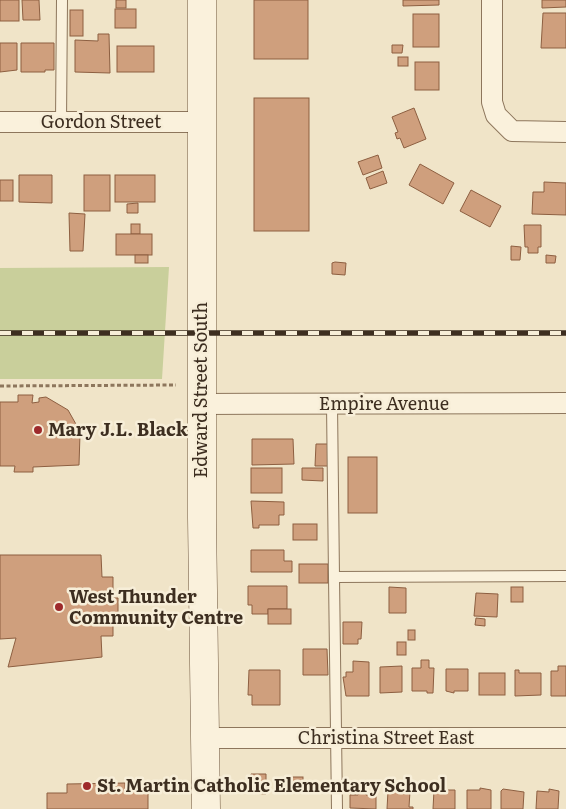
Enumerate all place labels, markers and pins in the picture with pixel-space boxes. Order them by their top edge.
place label: Mary J.L. Black [48,415,189,442]
marker: Mary J.L. Black [32,424,44,436]
place label: West Thunder Community Centre [69,582,243,630]
marker: West Thunder Community Centre [53,601,65,613]
place label: St. Martin Catholic Elementary School [97,771,447,798]
marker: St. Martin Catholic Elementary School [81,780,93,792]

